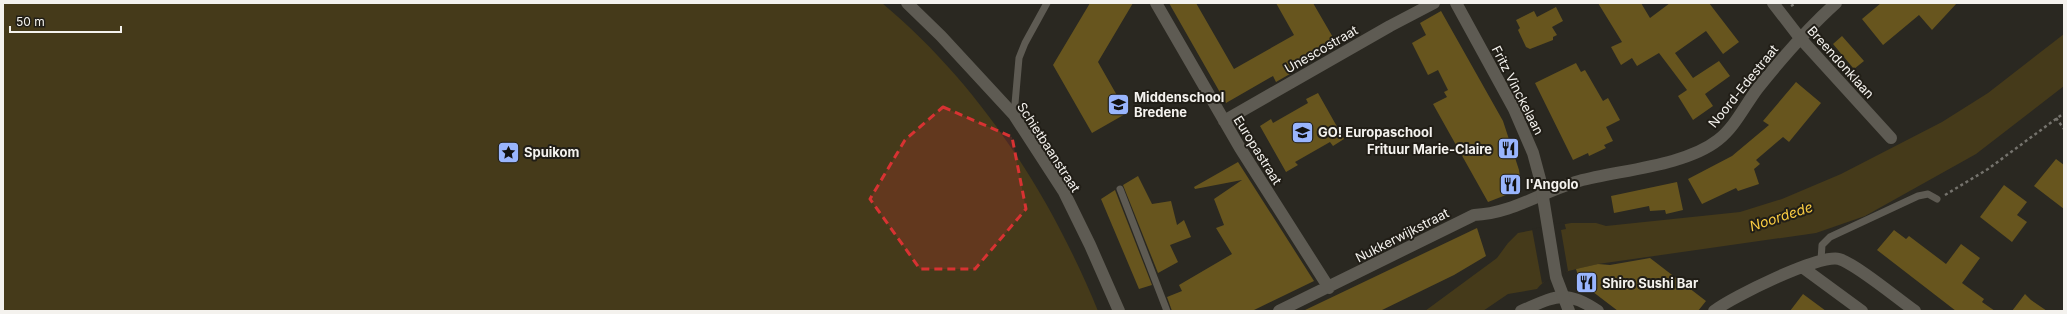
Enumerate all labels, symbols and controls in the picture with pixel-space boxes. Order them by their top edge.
scale bar [10,8,121,34]
text: 50 m [16,14,45,29]
street label: Unescostraat [1282,22,1360,76]
street label: Breendonklaan [1804,22,1878,102]
street label: Noord-Edestraat [1705,41,1781,131]
street label: Fritz Vinckelaan [1489,43,1547,137]
place label: Middenschool Bredene [1134,89,1224,120]
school or university icon: Middenschool Bredene [1106,91,1132,117]
street label: Schietbaanstraat [1014,99,1084,195]
street label: Europastraat [1230,113,1286,187]
school or university icon: GO! Europaschool [1289,119,1315,145]
place label: GO! Europaschool [1318,124,1433,140]
restaurant icon: Frituur Marie-Claire [1495,136,1521,162]
place icon: Spuikom [496,139,522,165]
place label: Frituur Marie-Claire [1367,141,1492,157]
place label: Spuikom [524,144,580,160]
restaurant icon: l'Angolo [1498,171,1524,197]
place label: l'Angolo [1526,176,1578,192]
water label: Noordede [1747,198,1815,234]
street label: Nukkerwijkstraat [1352,204,1452,266]
restaurant icon: Shiro Sushi Bar [1573,270,1599,296]
place label: Shiro Sushi Bar [1602,275,1699,291]

